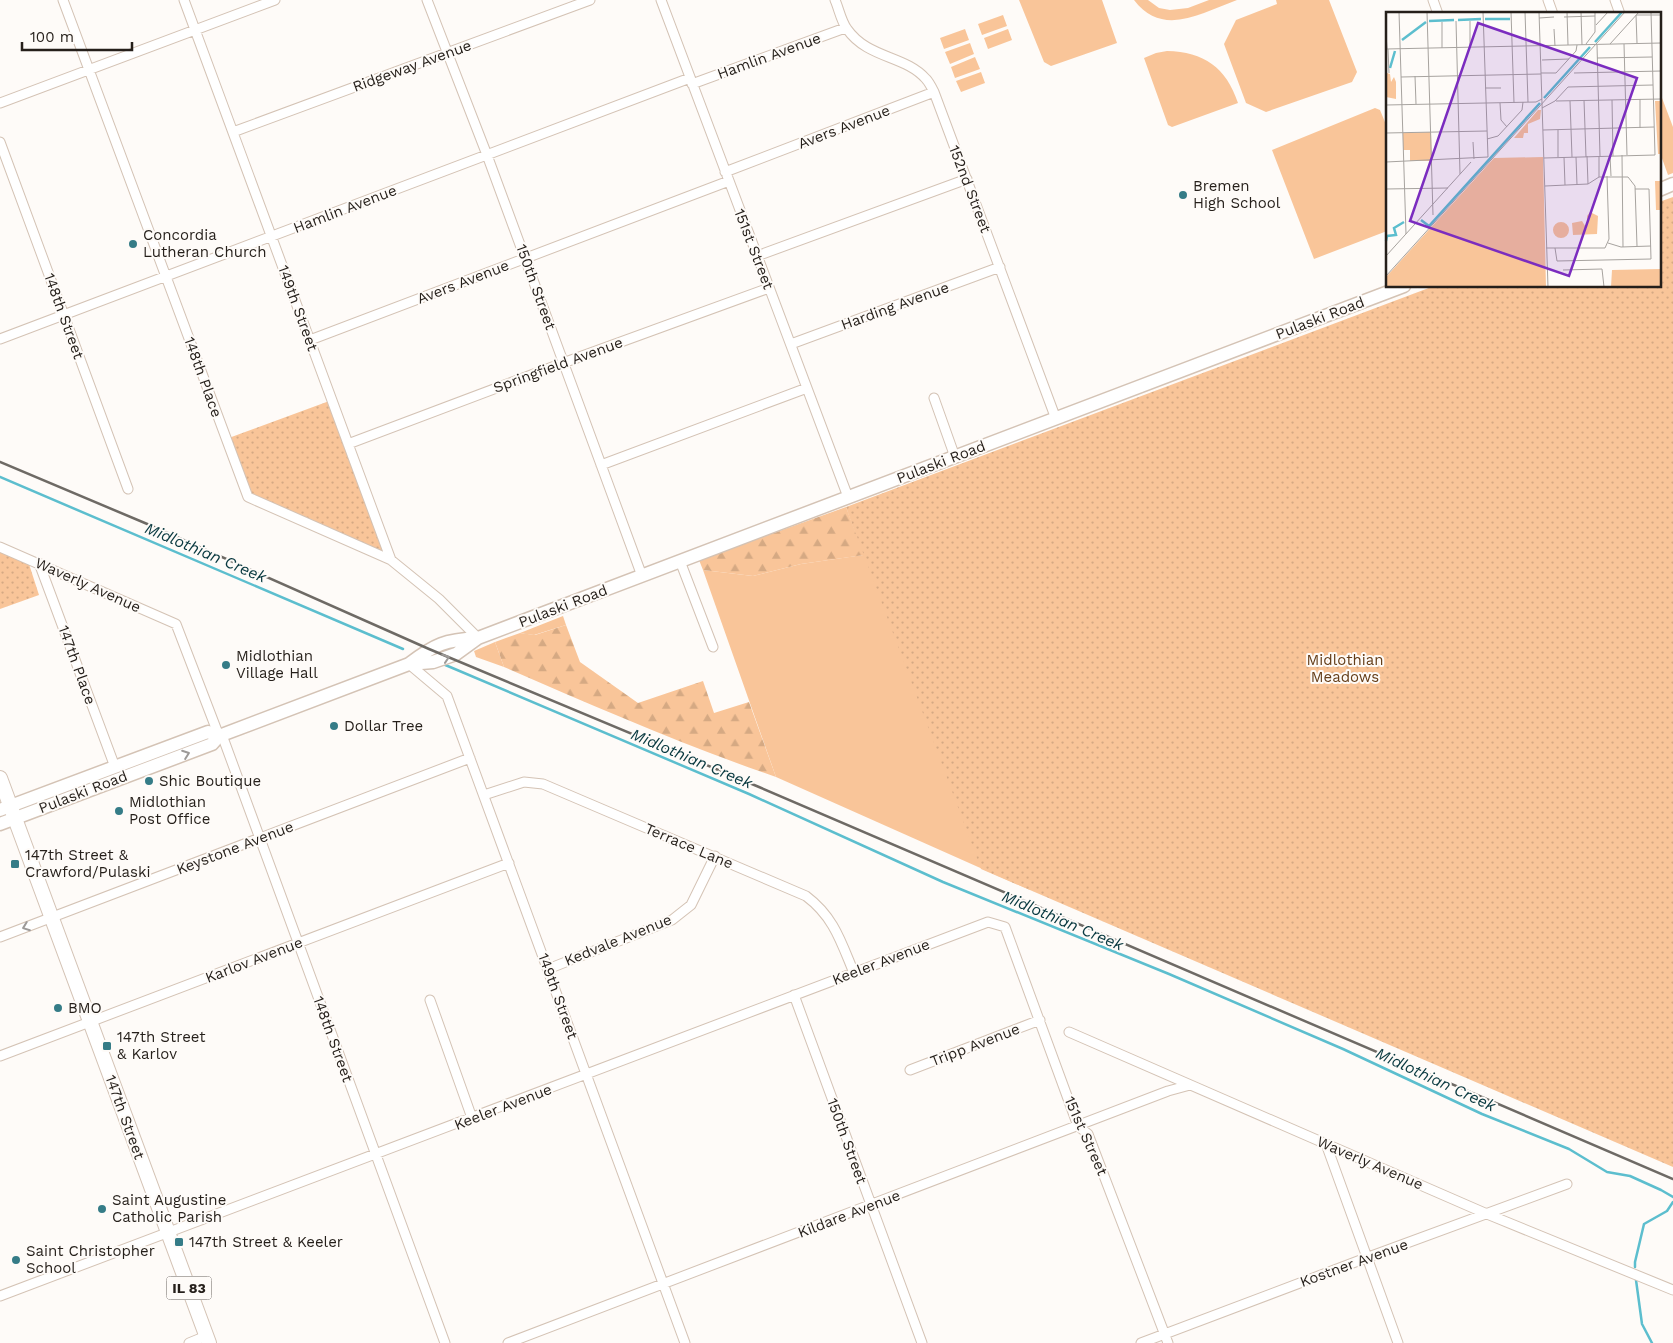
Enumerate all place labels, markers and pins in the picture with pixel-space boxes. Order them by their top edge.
place label: Bremen High School [1193,177,1281,212]
marker: Bremen High School [1177,189,1189,201]
place label: Concordia Lutheran Church [143,226,266,261]
marker: Concordia Lutheran Church [127,238,139,250]
place label: Midlothian Village Hall [236,647,318,682]
marker: Midlothian Village Hall [220,659,232,671]
place label: Dollar Tree [344,717,423,735]
marker: Dollar Tree [328,720,340,732]
place label: Shic Boutique [159,772,261,790]
marker: Shic Boutique [143,775,155,787]
place label: Midlothian Post Office [129,793,210,828]
marker: Midlothian Post Office [113,805,125,817]
place label: 147th Street & Crawford/Pulaski [25,846,150,881]
marker: 147th Street & Crawford/Pulaski [9,858,21,870]
place label: BMO [68,999,102,1017]
marker: BMO [52,1002,64,1014]
place label: 147th Street & Karlov [117,1028,206,1063]
marker: 147th Street & Karlov [101,1040,113,1052]
place label: Saint Augustine Catholic Parish [112,1191,226,1226]
marker: Saint Augustine Catholic Parish [96,1203,108,1215]
place label: 147th Street & Keeler [189,1233,343,1251]
marker: 147th Street & Keeler [173,1236,185,1248]
place label: Saint Christopher School [26,1242,155,1277]
marker: Saint Christopher School [10,1254,22,1266]

